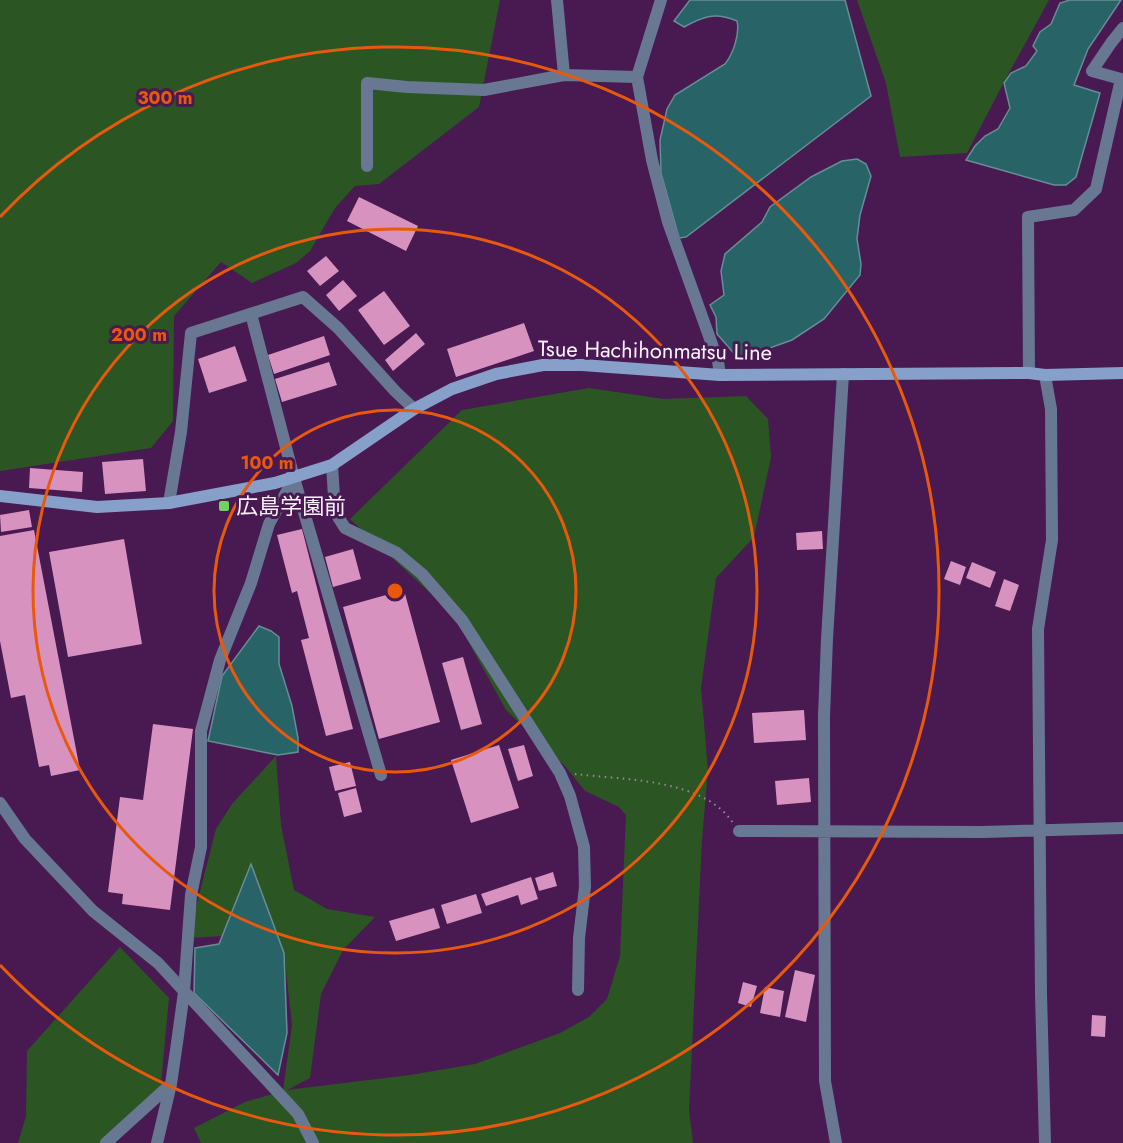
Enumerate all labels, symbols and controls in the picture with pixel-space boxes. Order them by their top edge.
text: 300 m [137,85,193,111]
text: 200 m [111,322,167,348]
street label: Tsue Hachihonmatsu Line [538,332,772,368]
text: 100 m [240,450,294,476]
place label: 広島学園前 [236,490,346,522]
marker: 広島学園前 [217,499,231,513]
centre of rings [385,581,405,601]

